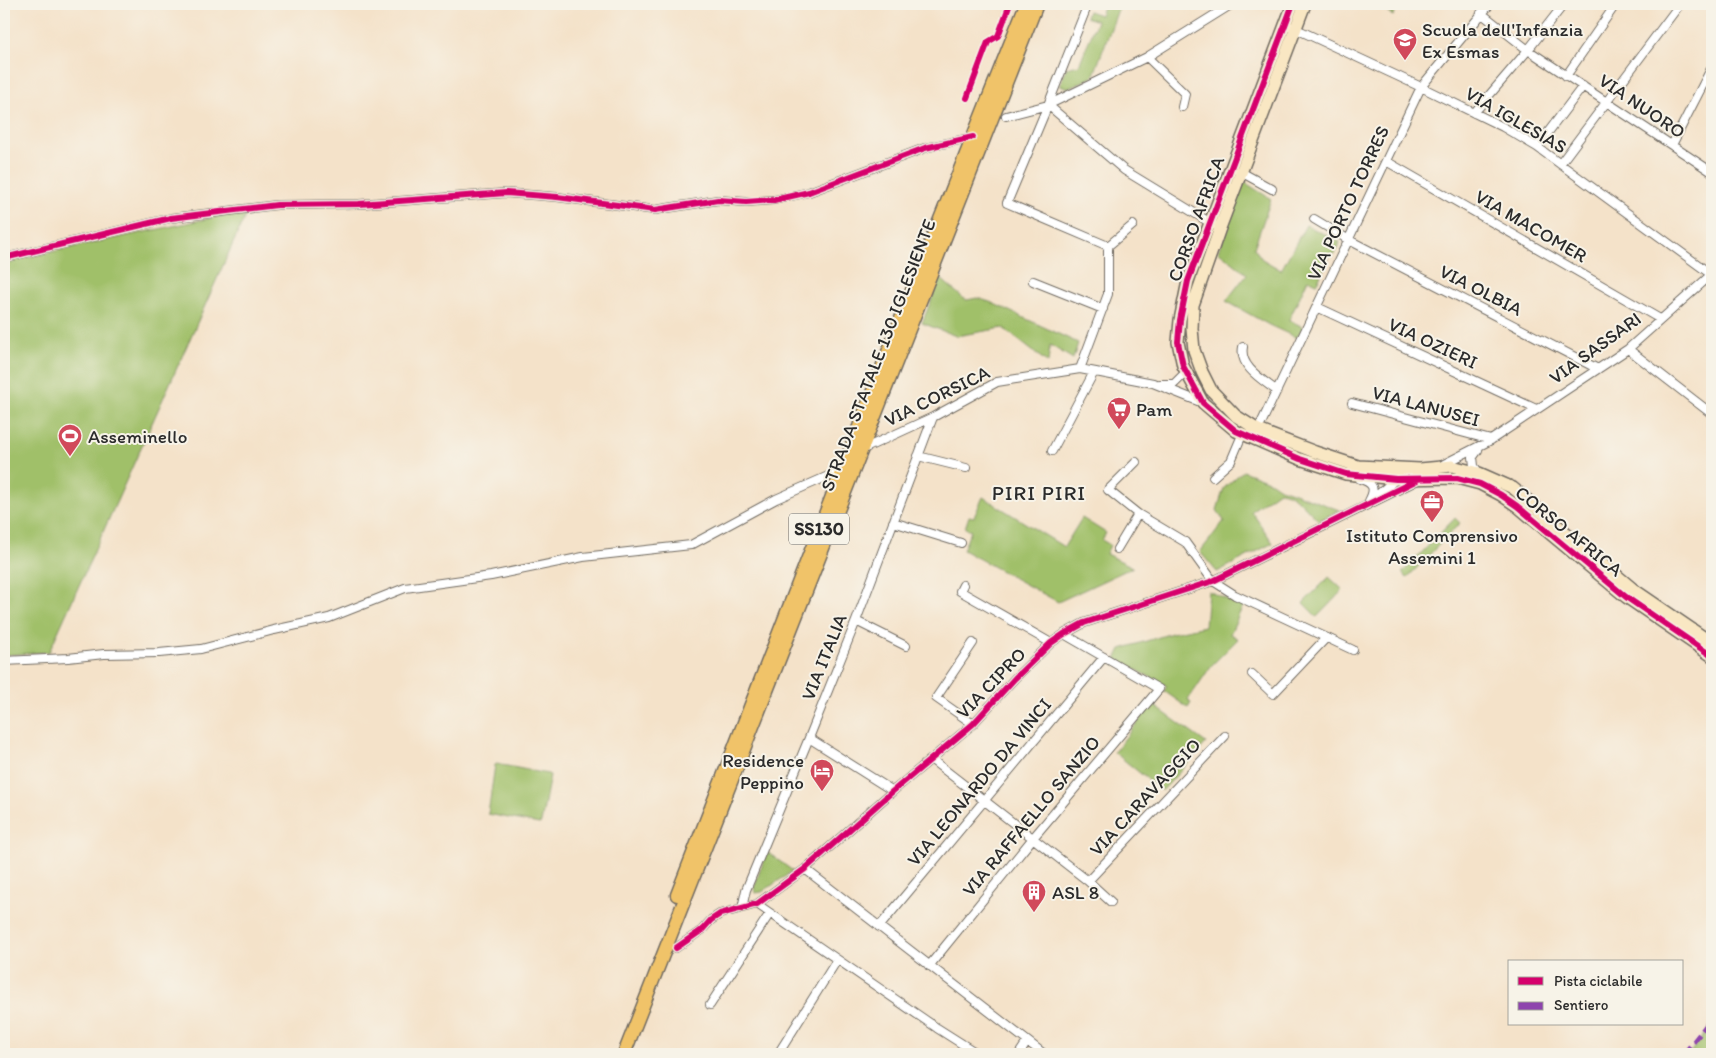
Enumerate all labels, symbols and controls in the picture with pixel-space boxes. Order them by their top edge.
place label: Scuola dell'Infanzia Ex Esmas [1422,18,1583,63]
school or university icon: Scuola dell'Infanzia Ex Esmas [1392,27,1418,61]
street label: VIA NUORO [1594,69,1690,143]
street label: VIA IGLESIAS [1461,82,1571,158]
street label: VIA PORTO TORRES [1302,122,1394,284]
street label: CORSO AFRICA [1163,153,1229,285]
street label: VIA MACOMER [1471,185,1591,267]
street label: STRADA STATALE 130 IGLESIENTE [815,216,941,494]
street label: VIA OLBIA [1436,259,1526,321]
street label: VIA SASSARI [1545,307,1645,389]
street label: VIA OZIERI [1385,312,1481,374]
street label: VIA CORSICA [881,361,993,431]
street label: VIA LANUSEI [1370,381,1482,431]
supermarket icon: Pam [1106,396,1132,430]
place label: Pam [1136,398,1172,421]
sports icon: Asseminello [57,423,83,457]
place label: Asseminello [88,425,187,448]
district label: PIRI PIRI [992,480,1086,505]
street label: CORSO AFRICA [1511,481,1627,581]
office icon: Istituto Comprensivo Assemini 1 [1419,489,1445,523]
road number: SS130 [789,514,849,544]
place label: Istituto Comprensivo Assemini 1 [1346,524,1518,569]
street label: VIA ITALIA [796,610,852,704]
street label: VIA CIPRO [951,643,1031,723]
street label: VIA LEONARDO DA VINCI [902,693,1056,871]
street label: VIA RAFFAELLO SANZIO [957,731,1105,901]
street label: VIA CARAVAGGIO [1085,733,1205,861]
place label: Residence Peppino [722,749,804,794]
hotel icon: Residence Peppino [809,758,835,792]
building icon: ASL 8 [1021,879,1047,913]
place label: ASL 8 [1052,881,1099,904]
legend [1508,960,1684,1026]
text: Pista ciclabile [1554,972,1643,990]
text: Sentiero [1554,996,1608,1014]

